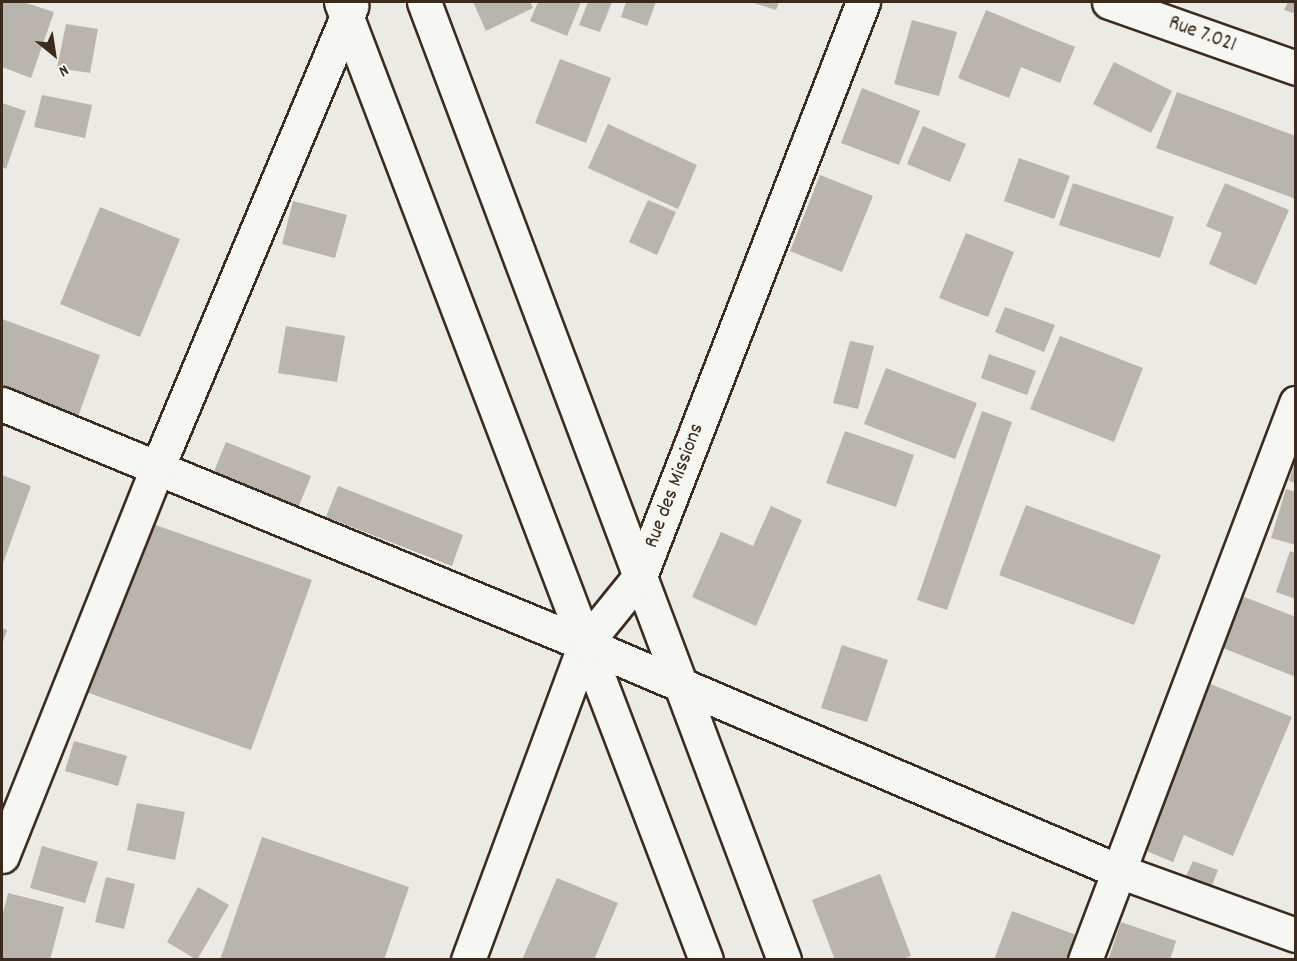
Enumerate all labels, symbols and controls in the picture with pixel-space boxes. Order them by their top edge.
street label: Rue 7.021 [1165,11,1239,59]
north arrow [24,24,84,84]
text: N [54,58,72,82]
street label: Rue des Missions [640,420,710,552]

